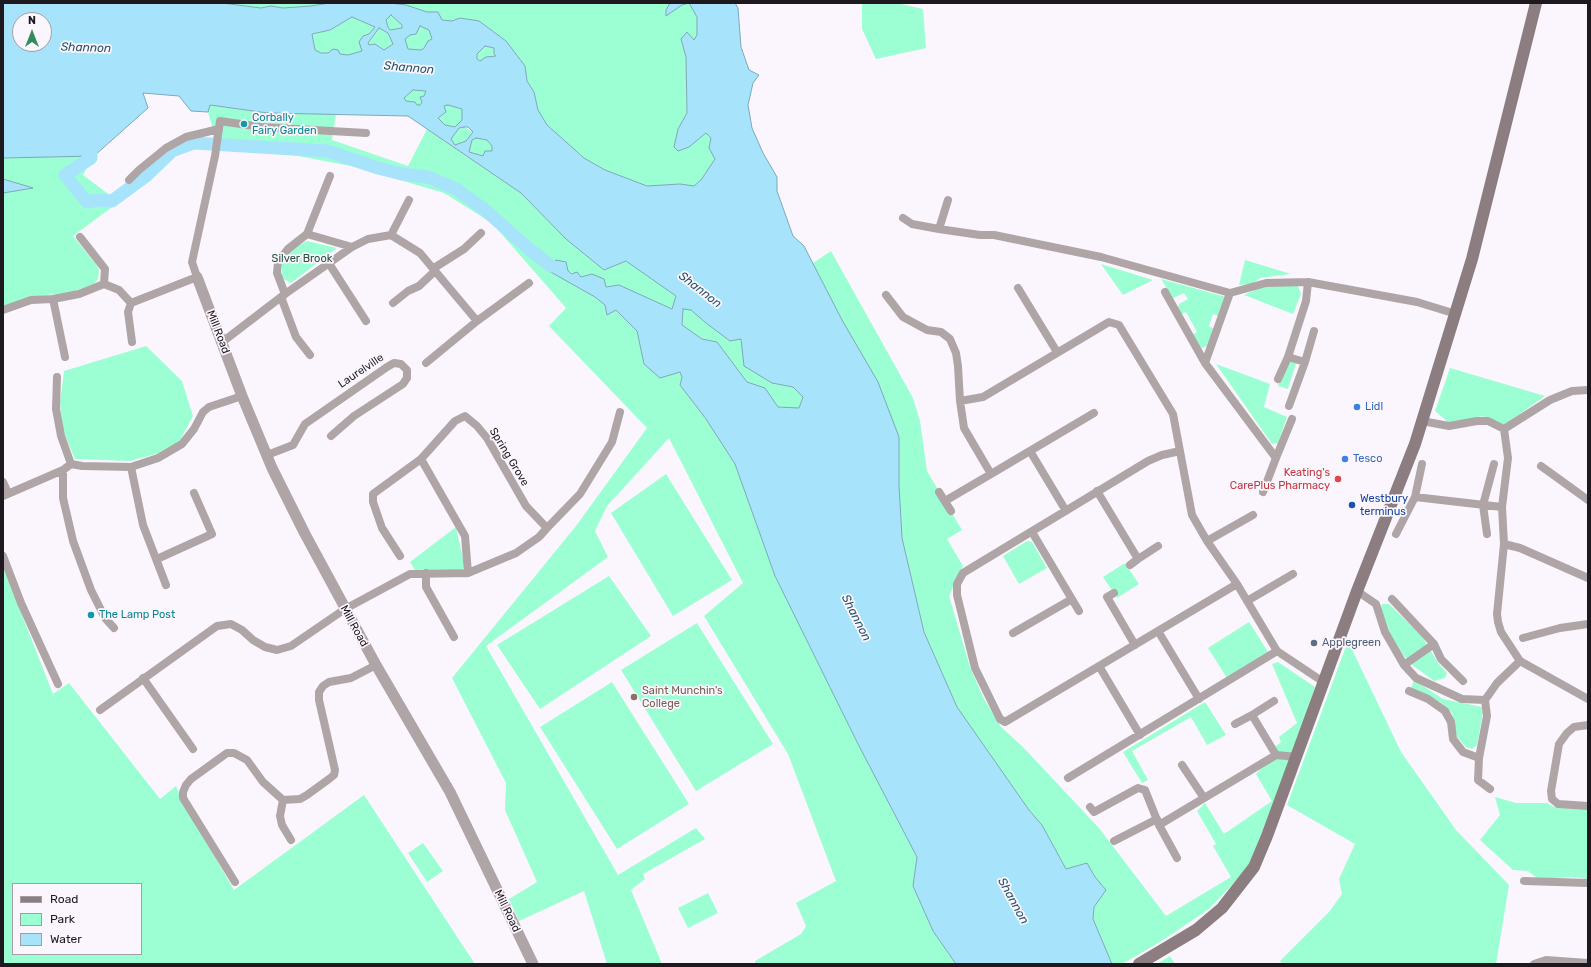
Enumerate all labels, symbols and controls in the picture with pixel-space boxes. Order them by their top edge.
north arrow [12,12,52,52]
text: N [28,14,36,27]
water label: Shannon [61,40,111,56]
water label: Shannon [383,59,435,77]
place label: Corbally Fairy Garden [252,111,317,137]
marker: Corbally Fairy Garden [239,119,249,129]
park label: Silver Brook [272,252,332,266]
water label: Shannon [676,269,724,311]
street label: Mill Road [204,308,232,356]
street label: Laurelville [336,351,386,391]
place label: Lidl [1365,400,1383,414]
marker: Lidl [1352,402,1362,412]
street label: Spring Grove [486,425,532,489]
place label: Tesco [1353,452,1382,466]
marker: Tesco [1340,454,1350,464]
place label: Keating's CarePlus Pharmacy [1230,466,1330,492]
marker: Keating's CarePlus Pharmacy [1333,474,1343,484]
place label: Westbury terminus [1360,492,1408,518]
marker: Westbury terminus [1347,500,1357,510]
water label: Shannon [838,592,874,644]
street label: Mill Road [337,603,371,649]
place label: The Lamp Post [99,608,175,622]
marker: The Lamp Post [86,610,96,620]
place label: Applegreen [1322,636,1381,650]
marker: Applegreen [1309,638,1319,648]
place label: Saint Munchin's College [642,684,723,710]
marker: Saint Munchin's College [629,692,639,702]
water label: Shannon [994,875,1032,927]
legend [12,883,142,955]
street label: Mill Road [491,888,523,934]
text: Road [50,892,78,906]
text: Park [50,912,75,926]
text: Water [50,932,82,946]

